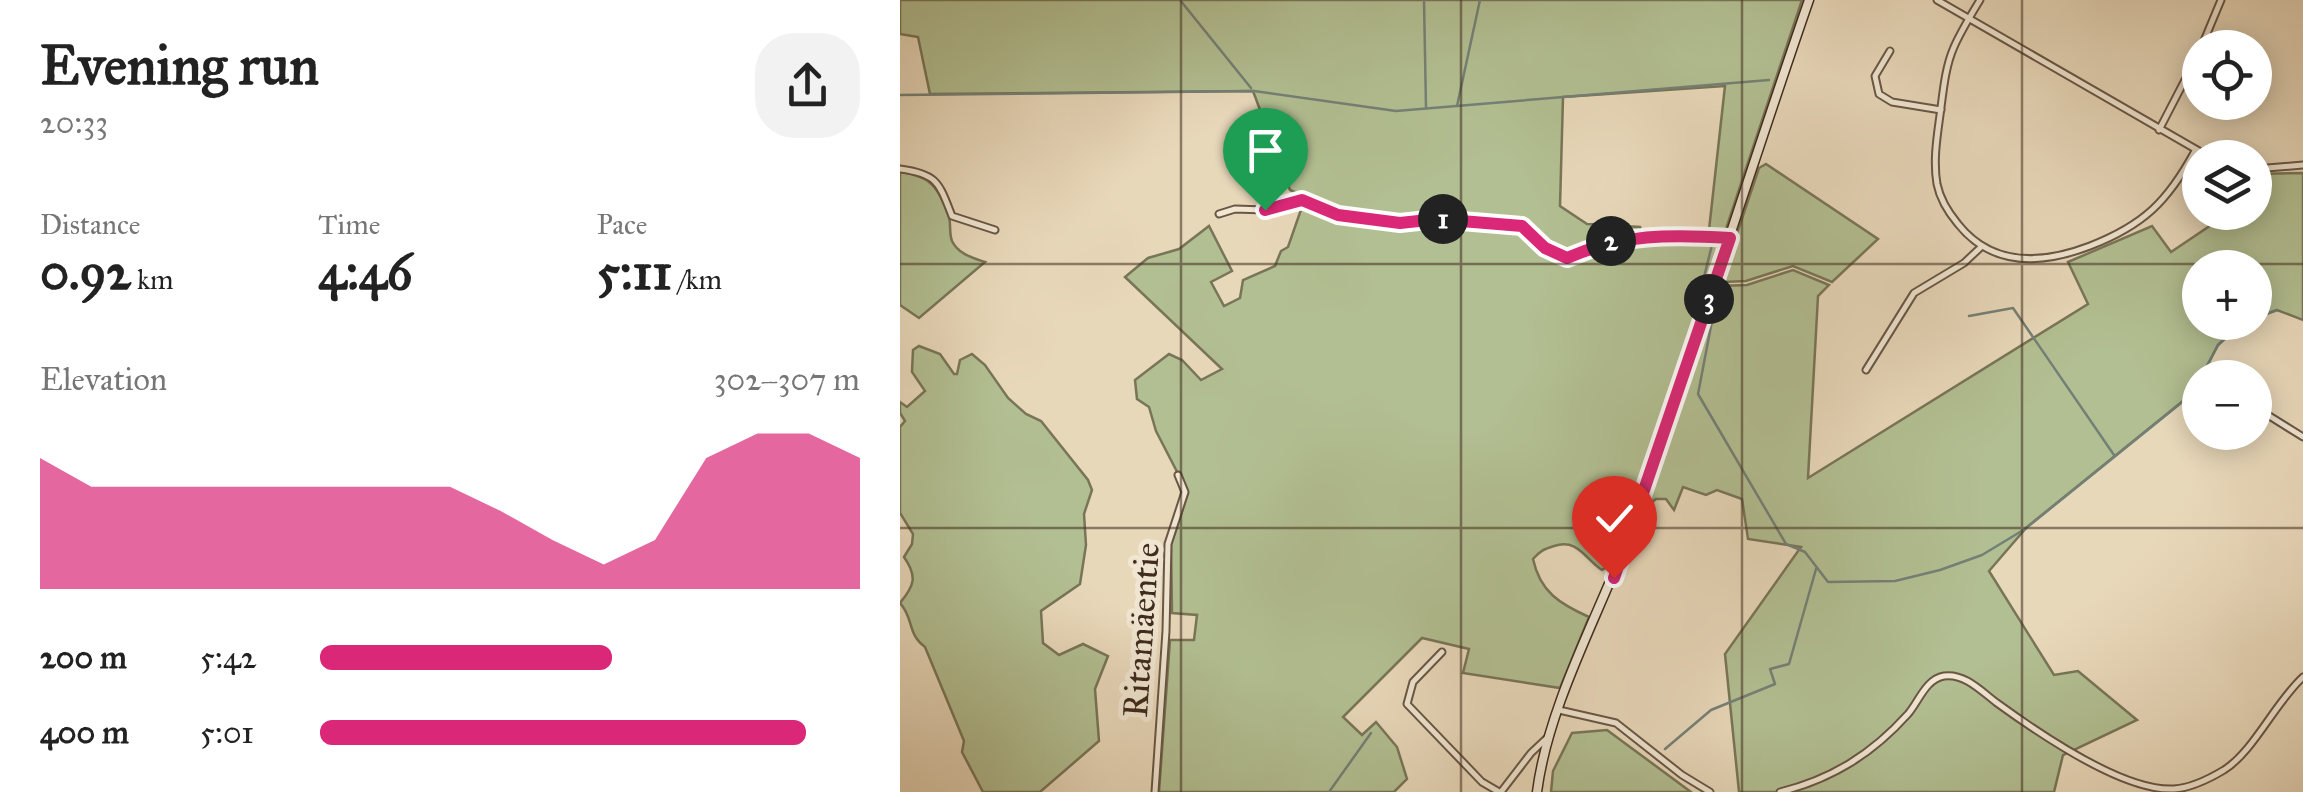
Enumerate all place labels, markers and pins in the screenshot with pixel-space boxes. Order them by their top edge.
pin [1223,108,1308,211]
pin: 1 [1418,194,1468,244]
pin: 2 [1586,216,1636,266]
pin: 3 [1684,274,1734,324]
pin [1572,476,1657,579]

